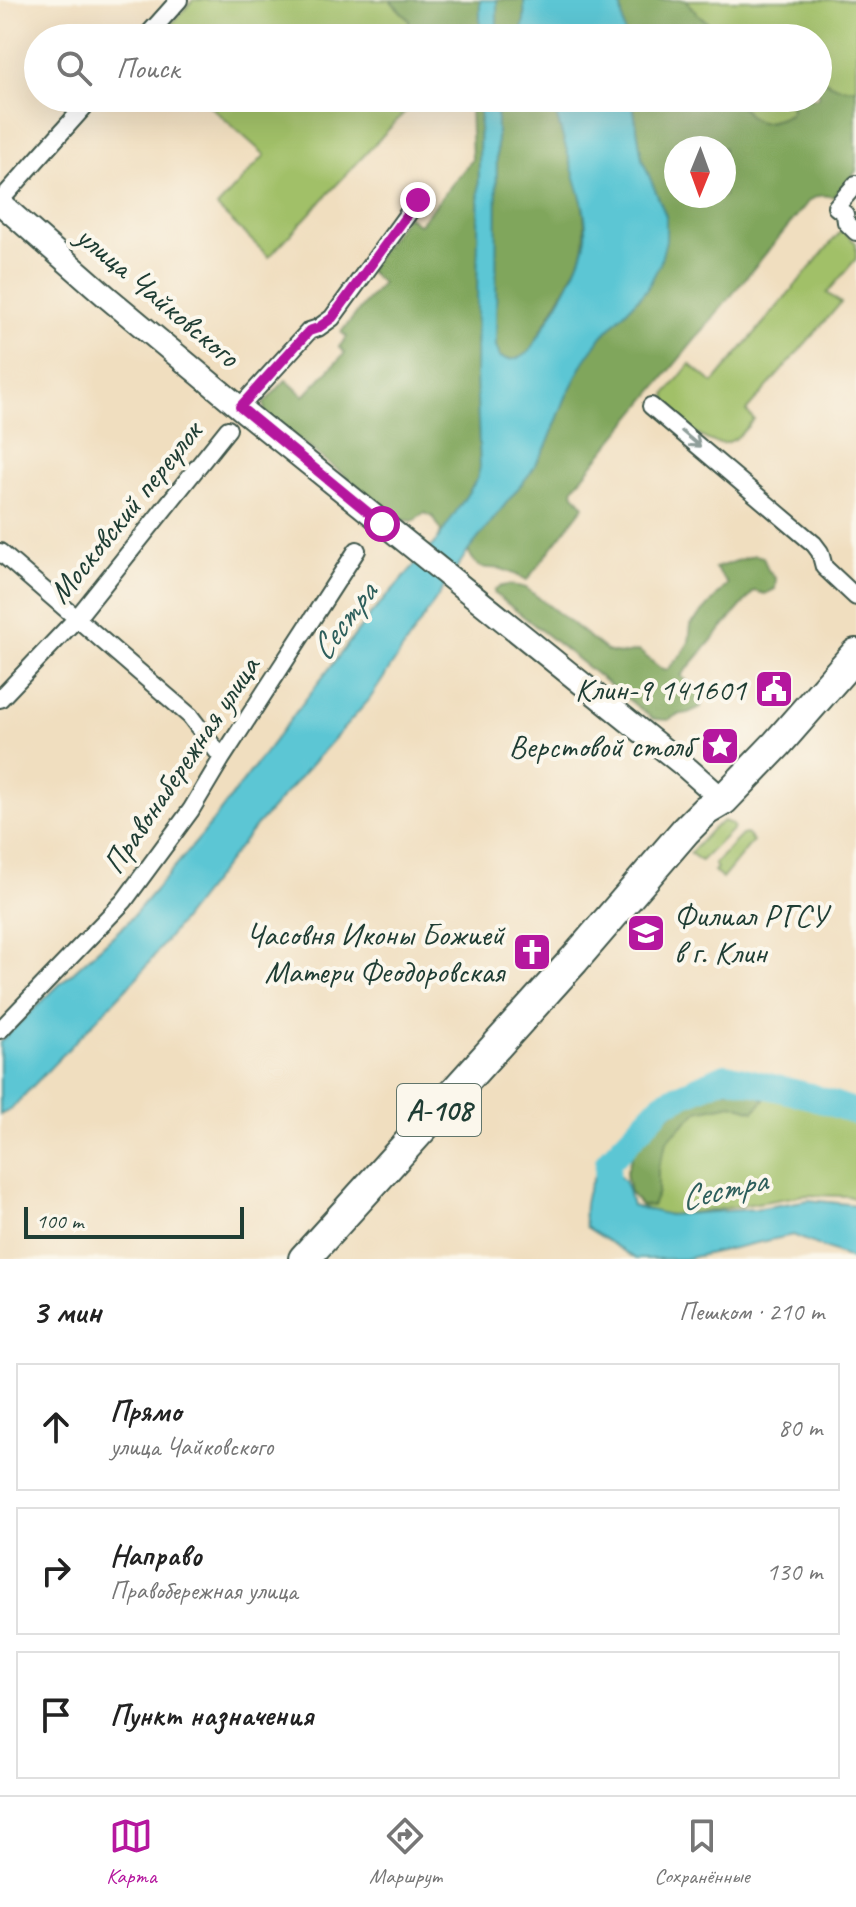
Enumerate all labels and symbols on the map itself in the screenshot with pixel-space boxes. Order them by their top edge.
north arrow [664,136,736,208]
route end [400,182,436,218]
street label: улица Чайковского [66,214,249,377]
street label: Московский переулок [39,410,213,611]
one-way arrow [680,431,701,448]
route start [364,506,400,542]
water label: Сестра [300,571,388,669]
street label: Правонабережная улица [93,647,270,882]
public building icon: Клин-9 141601 [753,668,795,710]
place label: Клин-9 141601 [575,669,748,710]
place icon: Верстовой столб [699,725,741,767]
place label: Верстовой столб [509,726,700,767]
place label: Филиал РГСУ в г. Клин [674,895,832,973]
school or university icon: Филиал РГСУ в г. Клин [625,912,667,954]
place label: Часовня Иконы Божией Матери Феодоровская [246,914,506,992]
church icon: Часовня Иконы Божией Матери Феодоровская [511,931,553,973]
road number: А-108 [397,1084,481,1136]
water label: Сестра [676,1158,773,1220]
scale bar [24,1203,244,1239]

